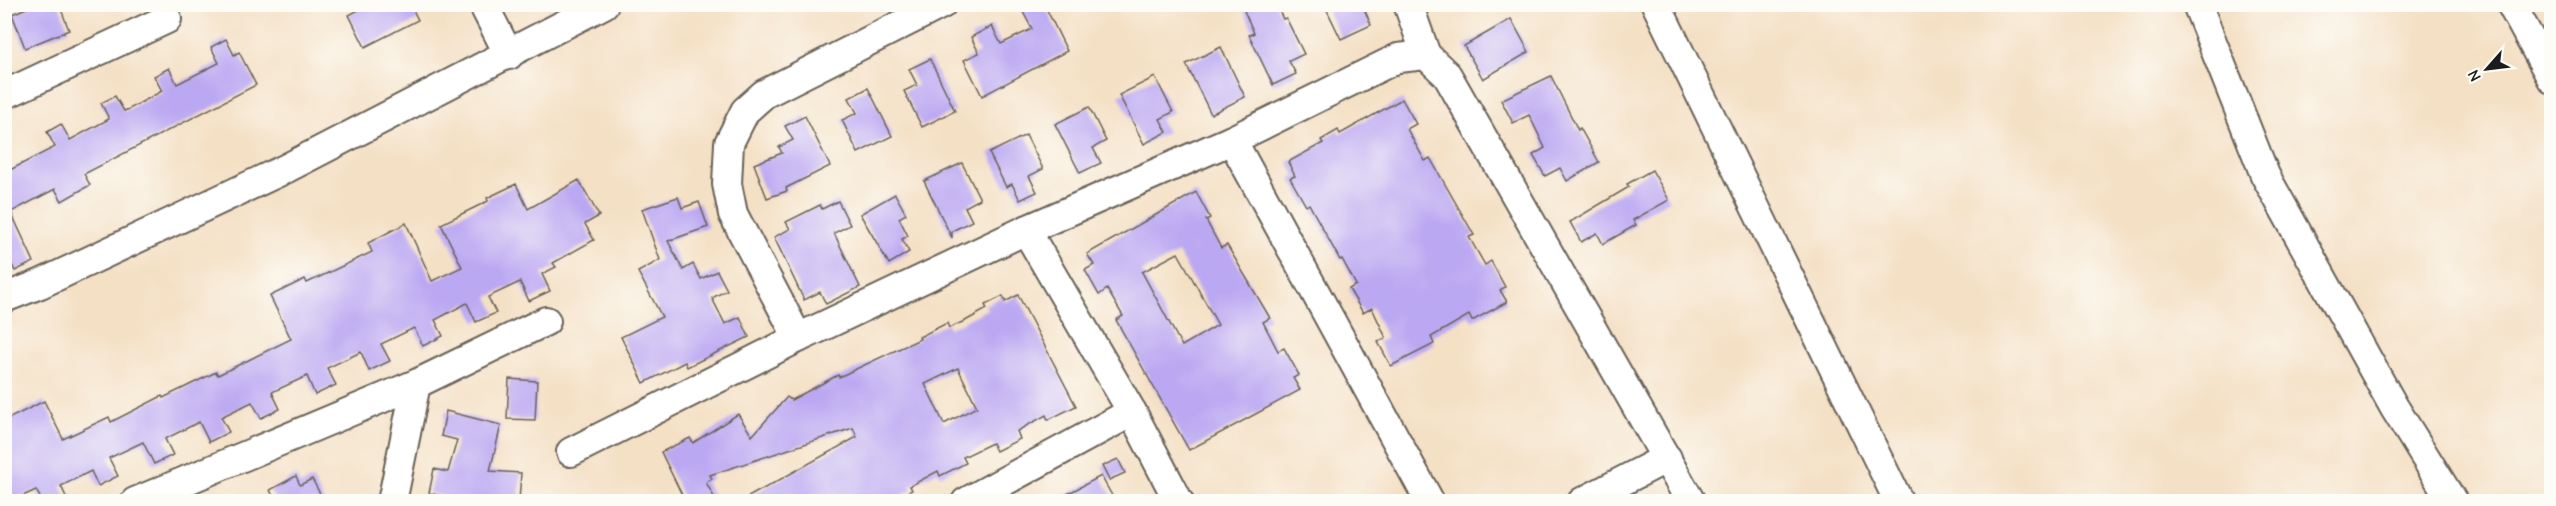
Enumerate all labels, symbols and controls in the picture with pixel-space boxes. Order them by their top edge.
north arrow [2457,39,2517,99]
text: N [2464,67,2485,84]

